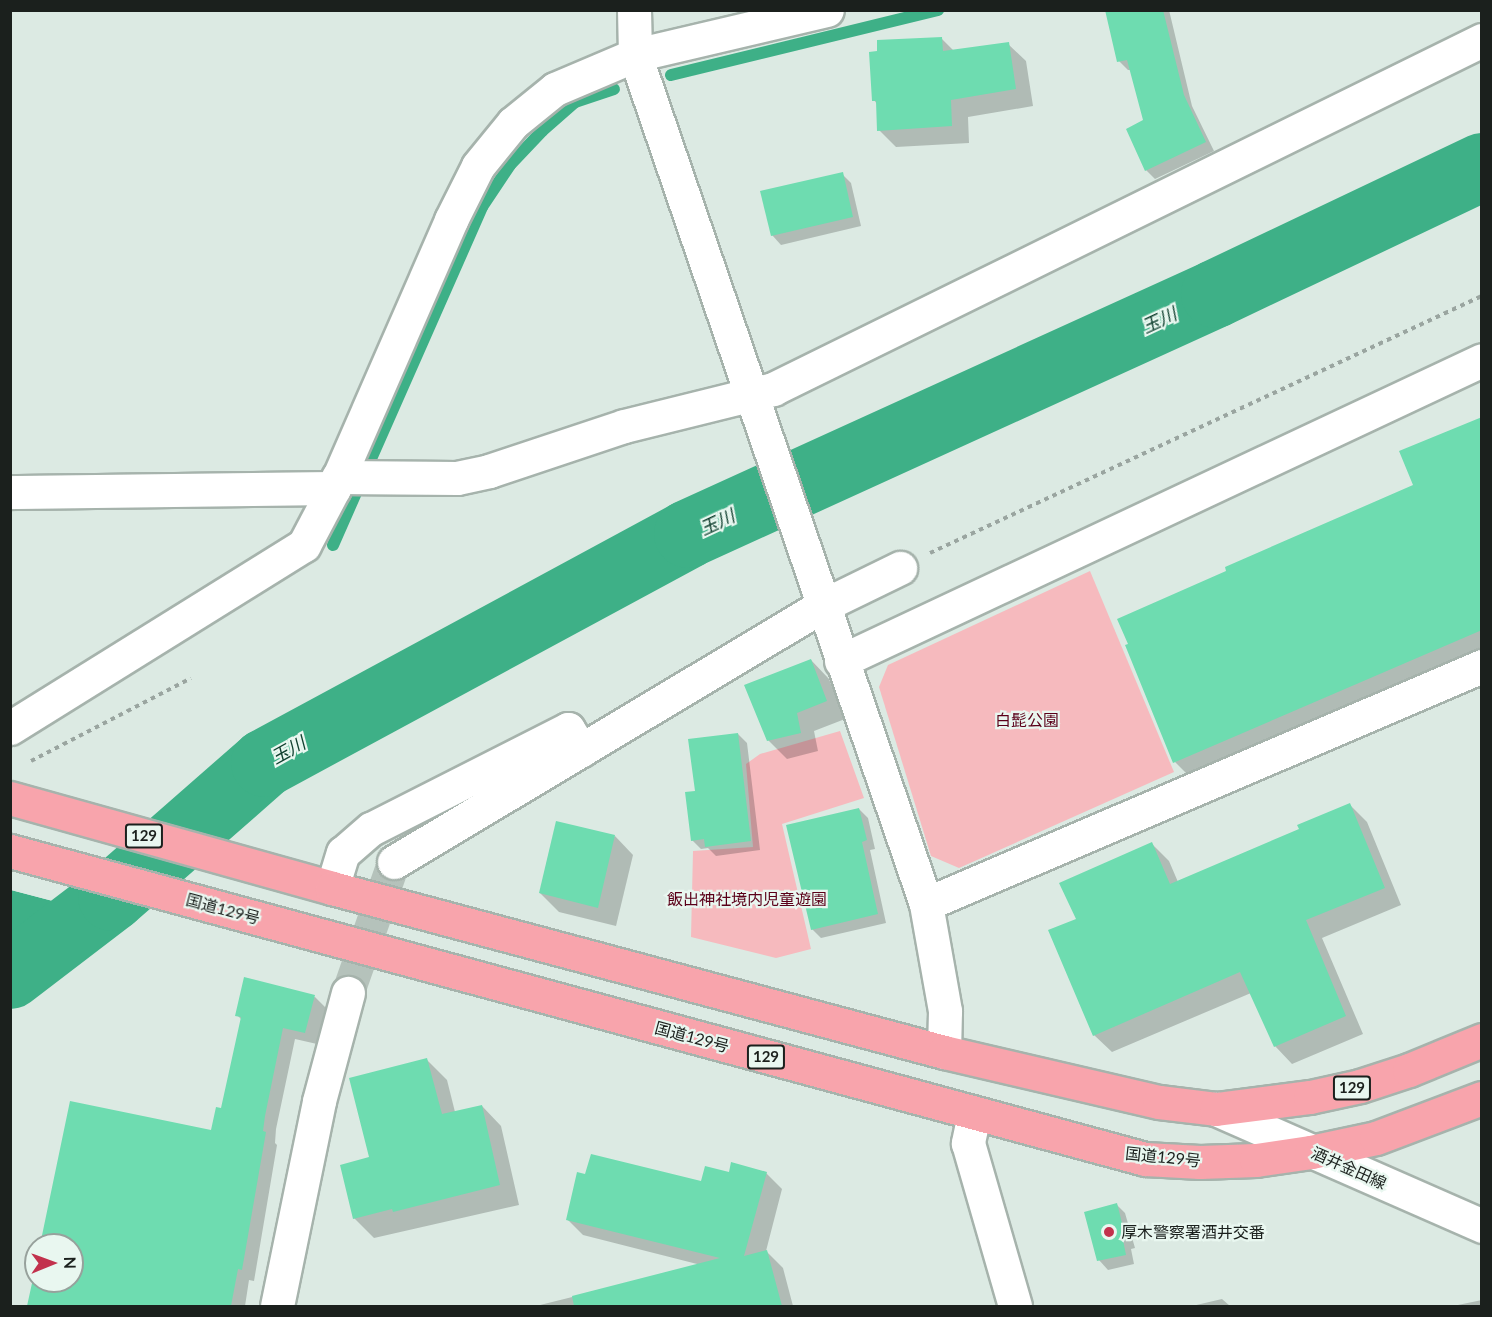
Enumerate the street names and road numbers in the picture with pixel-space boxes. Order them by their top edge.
road number: 129 [124,824,164,848]
street label: 国道129号 [184,890,262,928]
street label: 国道129号 [653,1018,731,1056]
road number: 129 [746,1045,786,1069]
road number: 129 [1332,1076,1372,1100]
street label: 国道129号 [1124,1143,1202,1171]
street label: 酒井金田線 [1309,1143,1389,1193]

